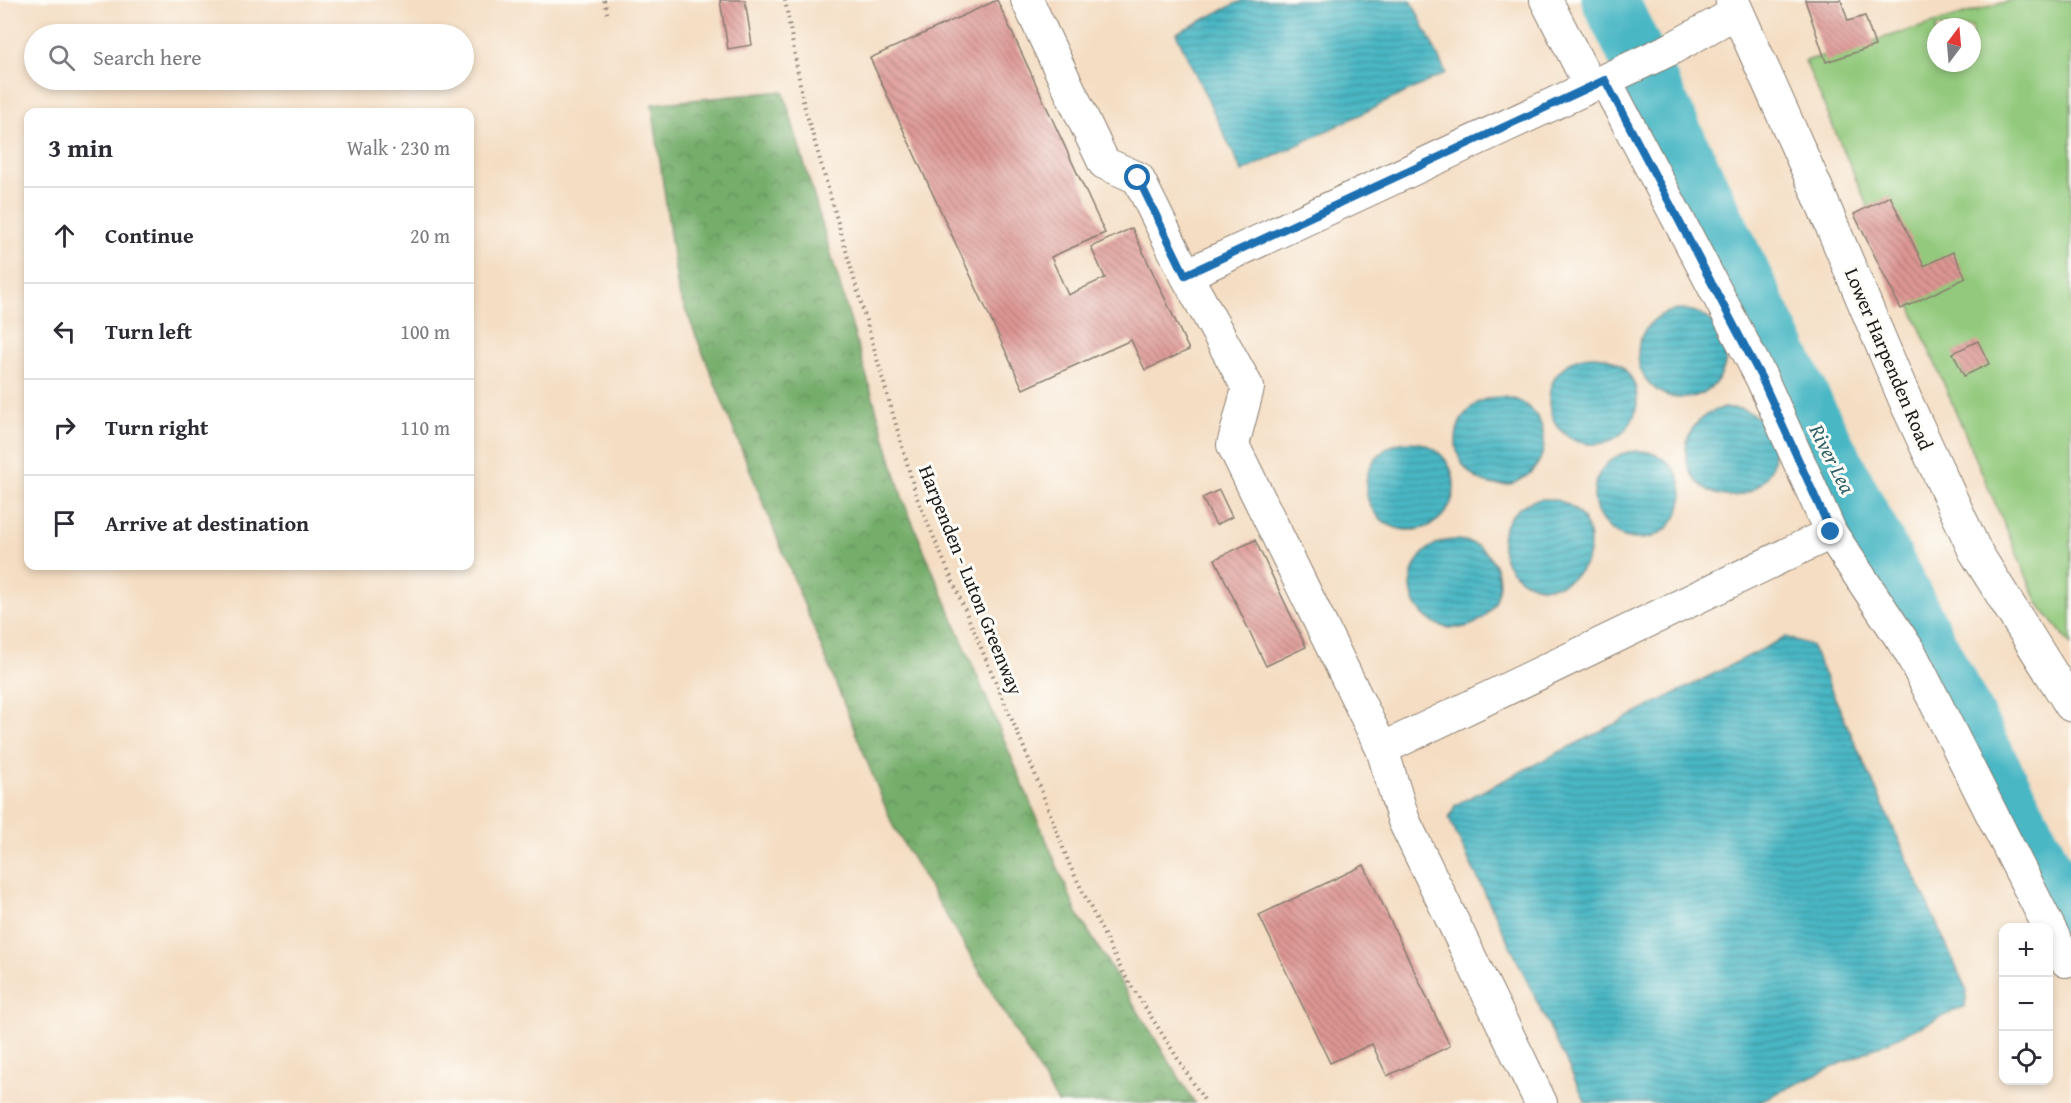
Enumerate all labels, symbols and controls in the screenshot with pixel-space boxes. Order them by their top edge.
north arrow [1927,18,1981,72]
search box [24,24,474,90]
icon: search [45,41,78,74]
text: Search here [93,41,202,73]
text: 3 min [48,128,113,167]
text: Walk · 230 m [347,133,450,162]
route start [1124,164,1150,190]
icon: ahead [48,219,81,252]
text: Continue [105,219,194,251]
text: 20 m [410,221,450,250]
street label: Lower Harpenden Road [1838,263,1941,455]
icon: left [48,315,81,348]
text: Turn left [105,315,192,347]
text: 100 m [400,317,450,346]
icon: right [48,411,81,444]
text: Turn right [105,411,208,443]
text: 110 m [400,413,450,442]
water label: River Lea [1801,418,1863,499]
street label: Harpenden - Luton Greenway [912,460,1031,699]
icon: arrive [48,507,81,540]
text: Arrive at destination [105,507,309,539]
route end [1817,518,1843,544]
map controls [1999,923,2053,1085]
button: + [1999,923,2053,977]
button: − [1999,977,2053,1031]
button: locate [1999,1031,2053,1085]

